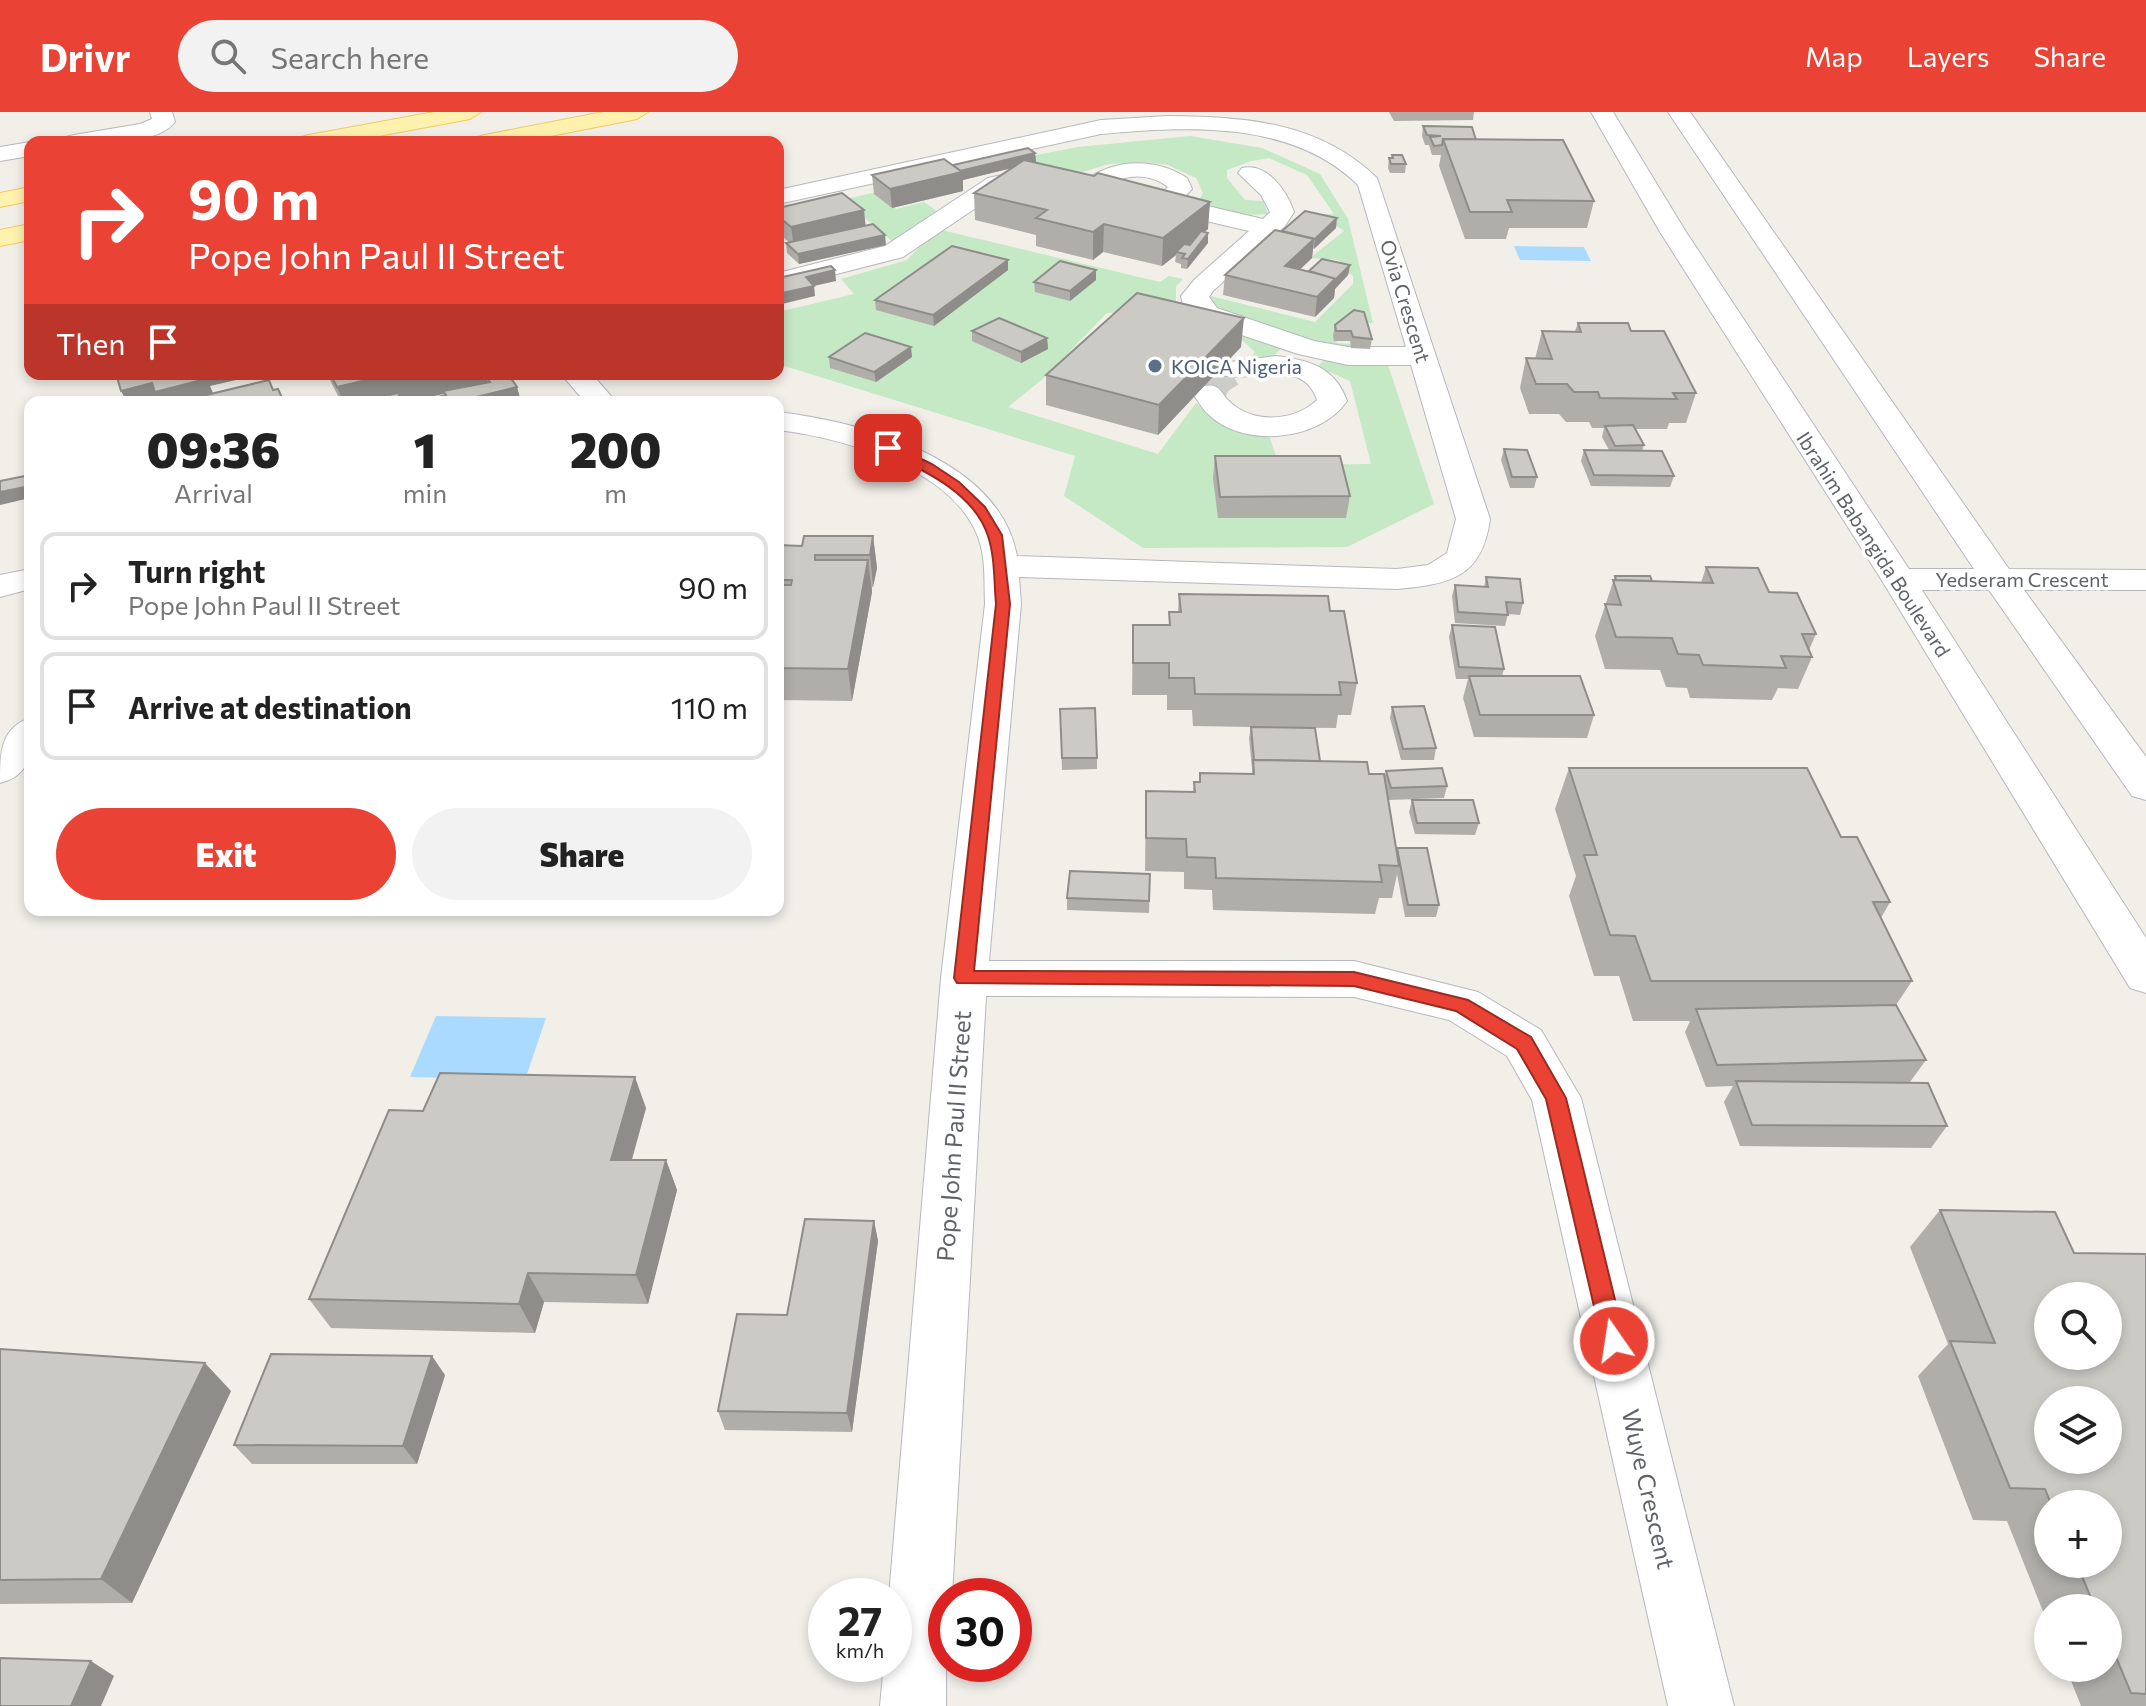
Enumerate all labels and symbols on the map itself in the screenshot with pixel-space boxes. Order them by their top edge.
street label: Ovia Crescent [1376,237,1436,365]
place label: KOICA Nigeria [1171,354,1302,378]
marker: KOICA Nigeria [1146,357,1164,375]
pin [854,414,922,482]
street label: Ibrahim Babangida Boulevard [1792,427,1956,661]
street label: Yedseram Crescent [1935,567,2109,591]
street label: Pope John Paul II Street [930,1009,976,1262]
position arrow [1572,1299,1656,1383]
street label: Wuye Crescent [1617,1406,1682,1572]
speed limit sign: 30 [928,1578,1032,1682]

